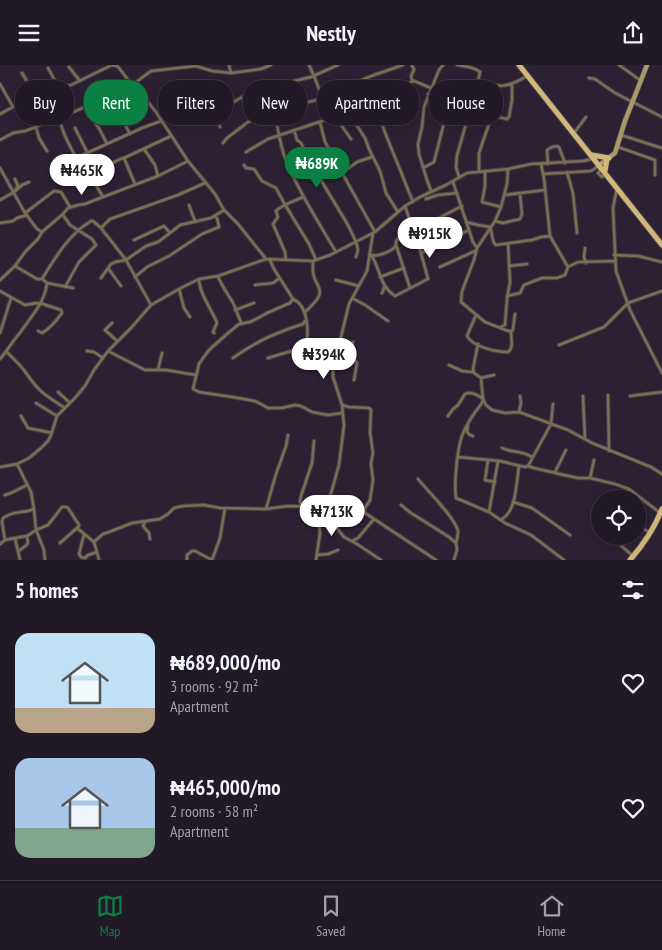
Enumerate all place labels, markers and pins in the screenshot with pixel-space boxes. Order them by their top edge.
pin: ₦689K [282,147,352,189]
pin: ₦465K [47,153,117,196]
pin: ₦915K [395,217,465,259]
pin: ₦394K [289,337,359,380]
pin: ₦713K [297,495,367,537]

